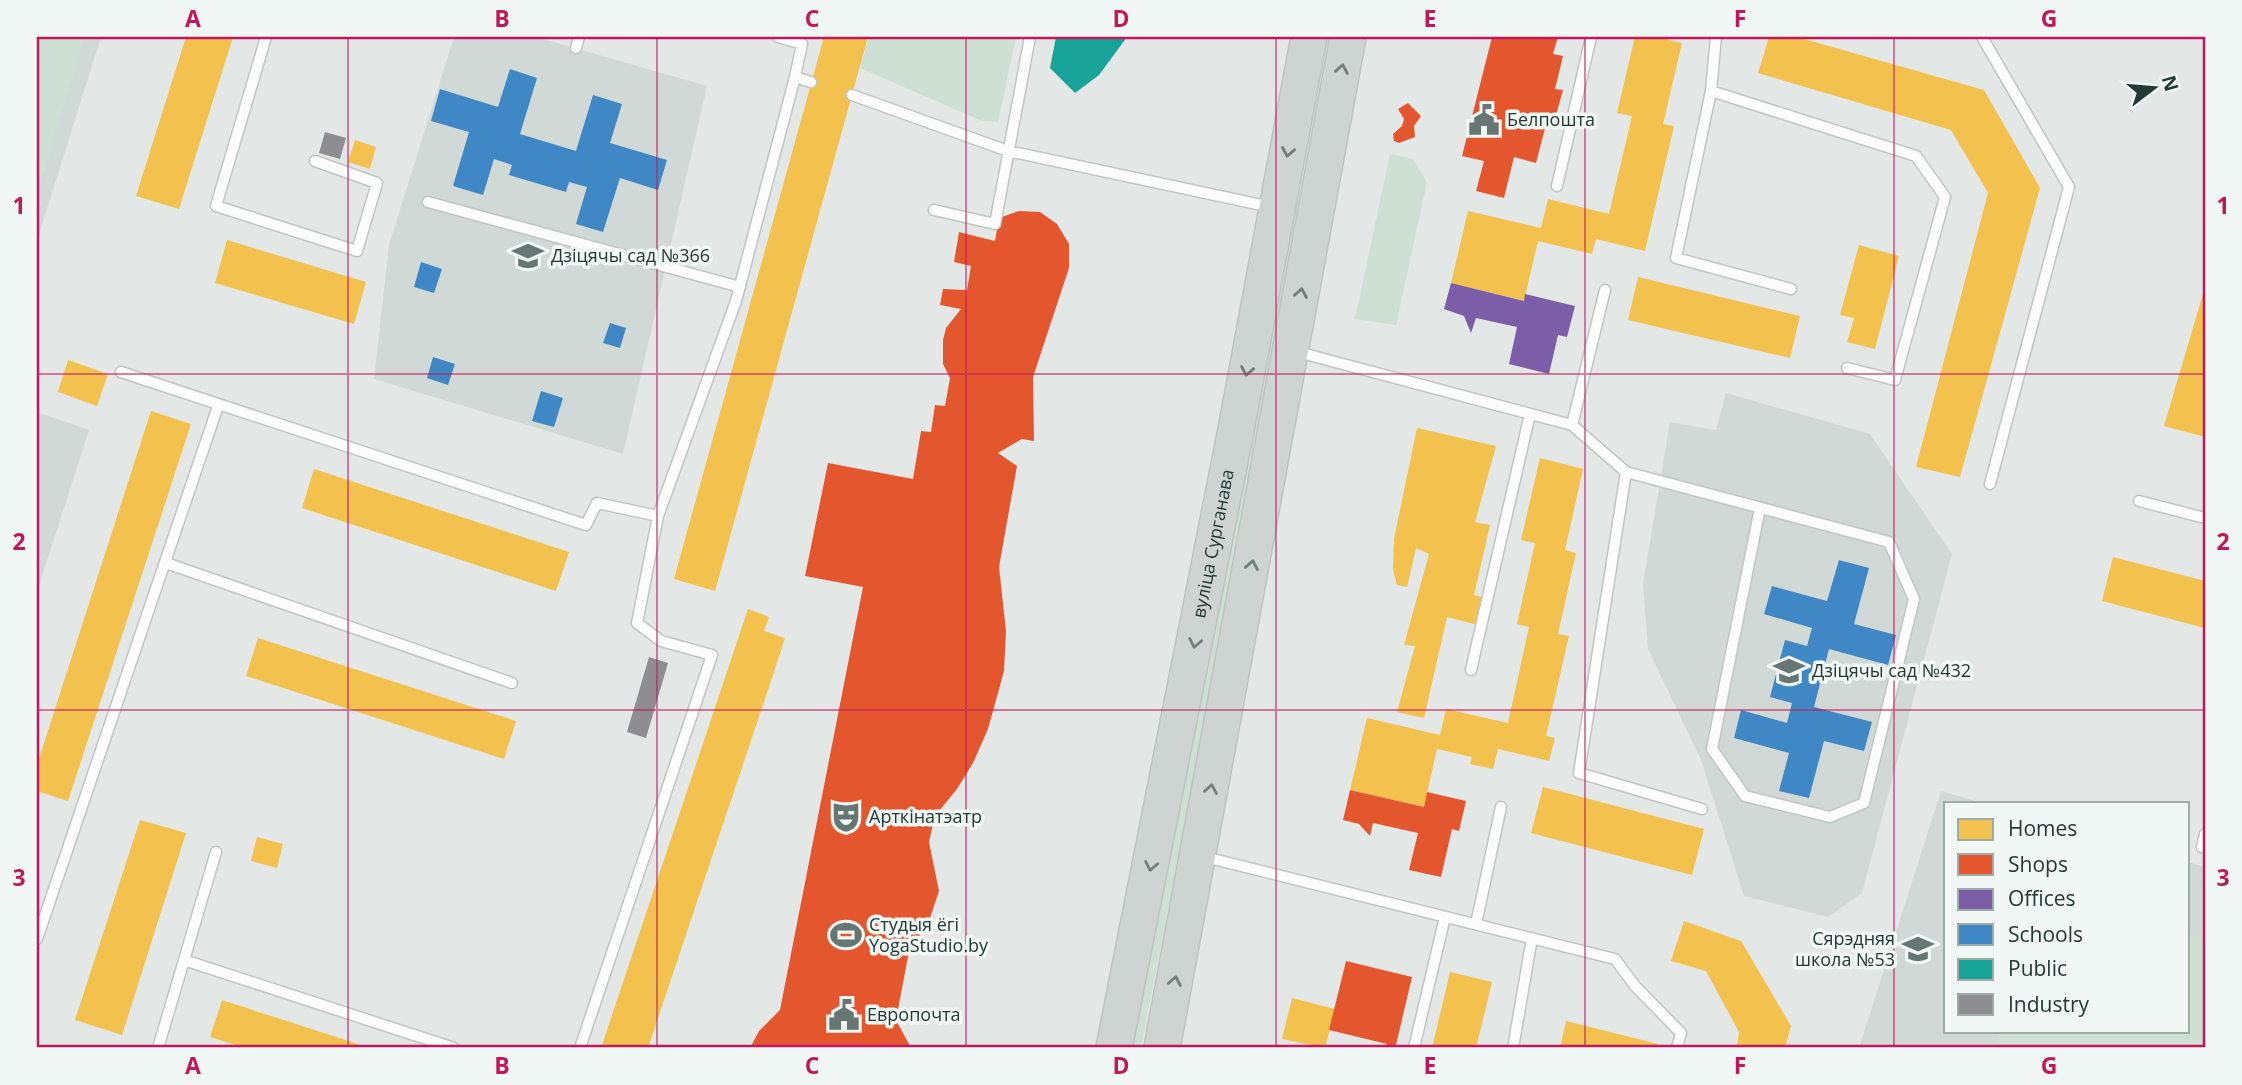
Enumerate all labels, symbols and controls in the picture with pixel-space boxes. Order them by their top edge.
text: A [185,2,201,34]
text: B [494,2,510,34]
text: C [805,2,819,34]
text: D [1112,2,1130,34]
text: E [1424,2,1436,34]
text: F [1734,2,1746,34]
text: G [2041,2,2057,34]
north arrow [2120,52,2190,122]
one-way arrow [1334,63,1349,75]
text: N [2156,72,2185,94]
public building icon: Белпошта [1467,103,1501,137]
place label: Белпошта [1507,107,1595,131]
one-way arrow [1281,146,1296,158]
text: 1 [12,189,26,221]
text: 1 [2216,189,2230,221]
school or university icon: Дзіцячы сад №366 [511,239,545,273]
place label: Дзіцячы сад №366 [551,243,710,267]
one-way arrow [1293,287,1308,299]
one-way arrow [1240,365,1255,377]
street label: вуліца Сурганава [1186,467,1239,620]
text: 2 [12,525,26,557]
text: 2 [2216,525,2230,557]
one-way arrow [1244,559,1259,571]
one-way arrow [1188,637,1203,649]
school or university icon: Дзіцячы сад №432 [1772,654,1806,688]
place label: Дзіцячы сад №432 [1812,658,1971,682]
one-way arrow [1203,783,1218,795]
theatre icon: Арткінатэатр [829,800,863,834]
legend [1944,802,2190,1032]
place label: Арткінатэатр [869,804,982,828]
text: Homes [2008,814,2077,842]
text: Shops [2008,850,2068,878]
one-way arrow [1144,860,1159,872]
text: 3 [12,861,26,893]
text: 3 [2216,861,2230,893]
text: Offices [2008,884,2076,912]
place label: Студыя ёгі YogaStudio.by [869,912,989,957]
sports icon: Студыя ёгі YogaStudio.by [829,918,863,952]
text: Schools [2008,920,2083,948]
place label: Сярэдняя школа №53 [1795,926,1895,971]
school or university icon: Сярэдняя школа №53 [1901,932,1935,966]
text: Public [2008,954,2067,982]
one-way arrow [1166,975,1181,987]
text: Industry [2008,990,2090,1018]
public building icon: Европочта [827,998,861,1032]
place label: Европочта [867,1002,961,1026]
text: A [185,1049,201,1081]
text: B [494,1049,510,1081]
text: C [805,1049,819,1081]
text: D [1112,1049,1130,1081]
text: E [1424,1049,1436,1081]
text: F [1734,1049,1746,1081]
text: G [2041,1049,2057,1081]

